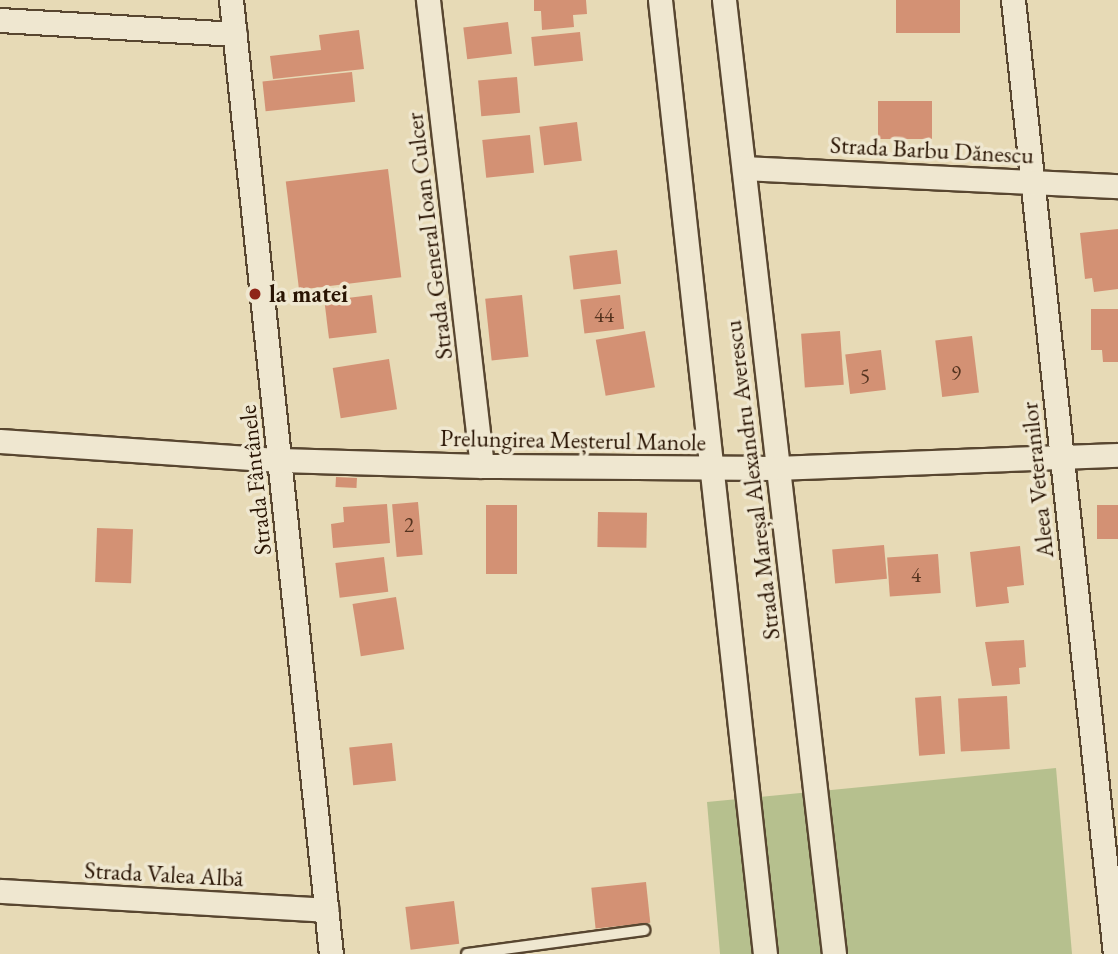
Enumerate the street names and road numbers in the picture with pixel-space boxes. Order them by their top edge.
street label: Strada General Ioan Culcer [400,111,458,361]
street label: Strada Barbu Dănescu [829,130,1035,170]
street label: Strada Mareșal Alexandru Averescu [718,319,786,641]
street label: Aleea Veteranilor [1014,400,1060,560]
street label: Strada Fântânele [233,403,277,557]
street label: Prelungirea Meșterul Manole [440,423,706,457]
street label: Strada Valea Albă [84,855,244,893]

